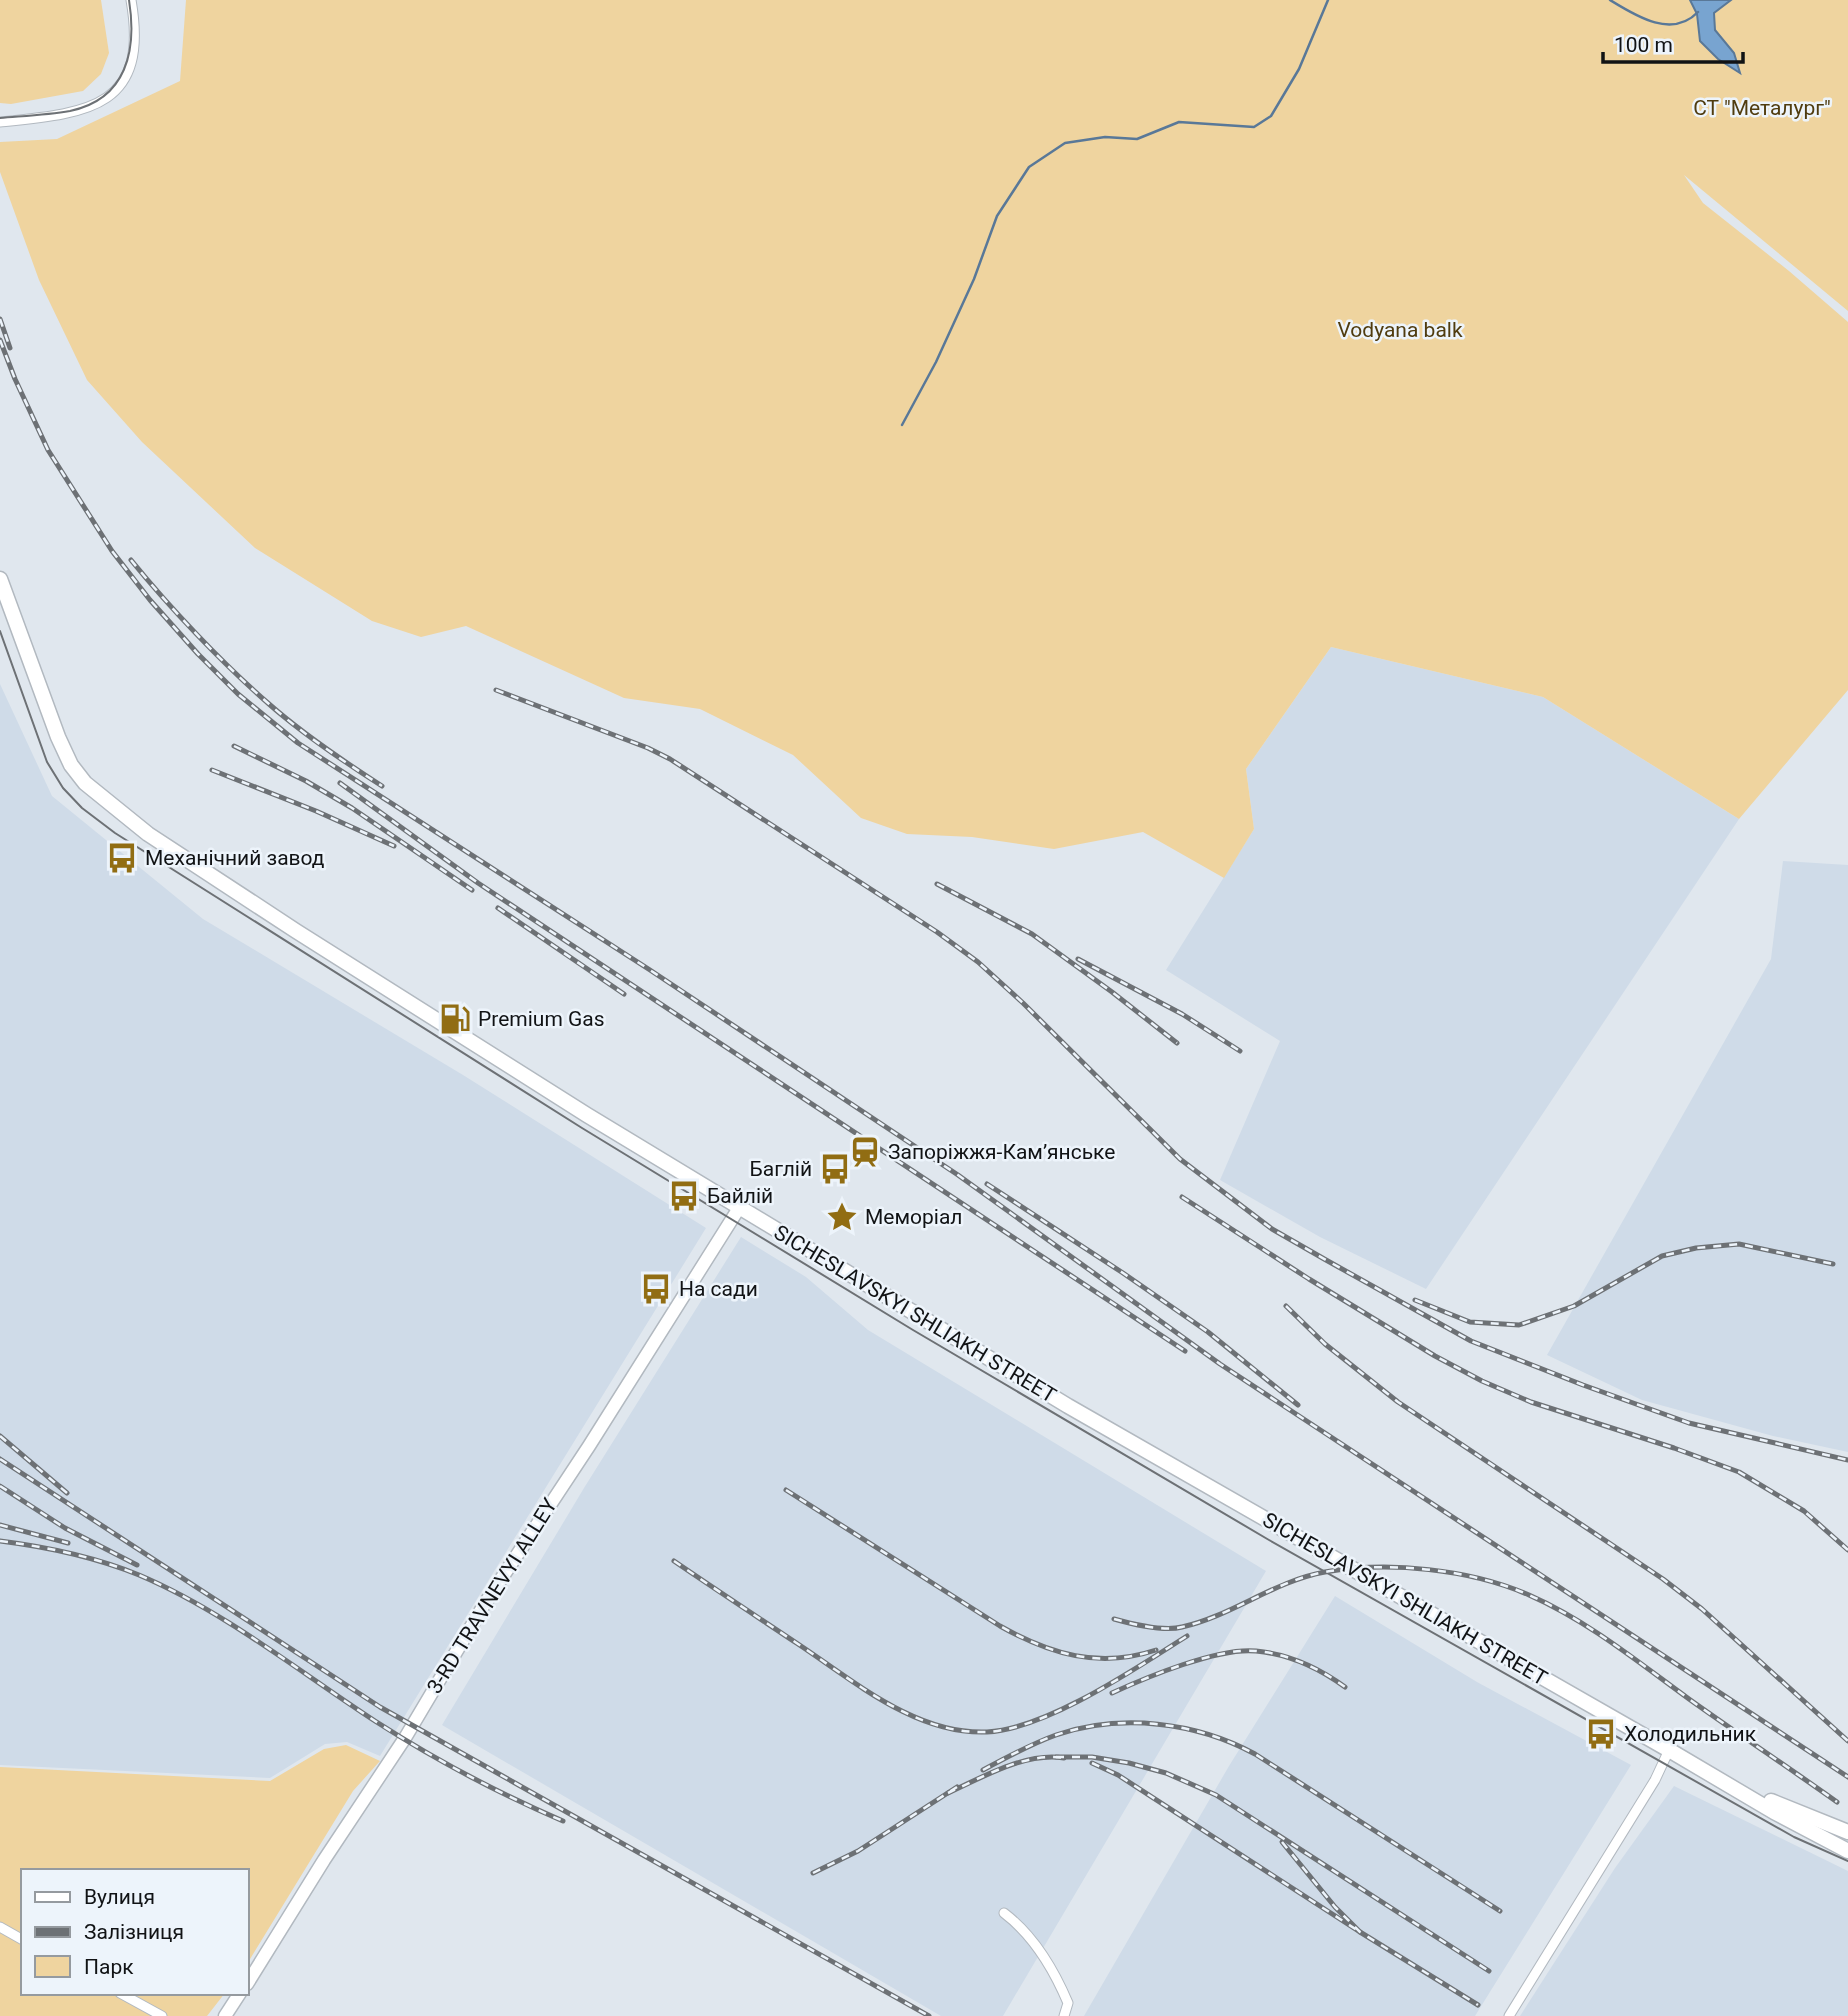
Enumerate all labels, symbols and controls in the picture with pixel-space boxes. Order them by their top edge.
scale bar [1603,21,1743,65]
text: 100 m [1614,33,1673,57]
park label: СТ "Металург" [1693,96,1831,120]
park label: Vodyana balk [1337,318,1463,342]
bus stop icon: Механічний завод [105,841,139,875]
place label: Механічний завод [145,846,325,870]
fuel station icon: Premium Gas [438,1002,472,1036]
place label: Premium Gas [478,1007,605,1031]
station icon: Запоріжжя-Кам’янське [848,1135,882,1169]
place label: Запоріжжя-Кам’янське [888,1140,1115,1164]
bus stop icon: Баглій [818,1152,852,1186]
place label: Баглій [750,1157,812,1181]
bus stop icon: Байлій [667,1179,701,1213]
place label: Байлій [707,1184,773,1208]
place icon: Меморіал [825,1200,859,1234]
place label: Меморіал [865,1205,962,1229]
street label: SICHESLAVSKYI SHLIAKH STREET [770,1220,1061,1408]
bus stop icon: На сади [639,1272,673,1306]
place label: На сади [679,1277,758,1301]
street label: 3-RD TRAVNEVYI ALLEY [422,1494,562,1698]
street label: SICHESLAVSKYI SHLIAKH STREET [1259,1508,1552,1691]
bus stop icon: Холодильник [1584,1717,1618,1751]
place label: Холодильник [1624,1722,1757,1746]
legend [21,1869,248,1995]
text: Вулиця [84,1885,155,1909]
text: Залізниця [84,1920,184,1944]
text: Парк [84,1955,134,1979]

